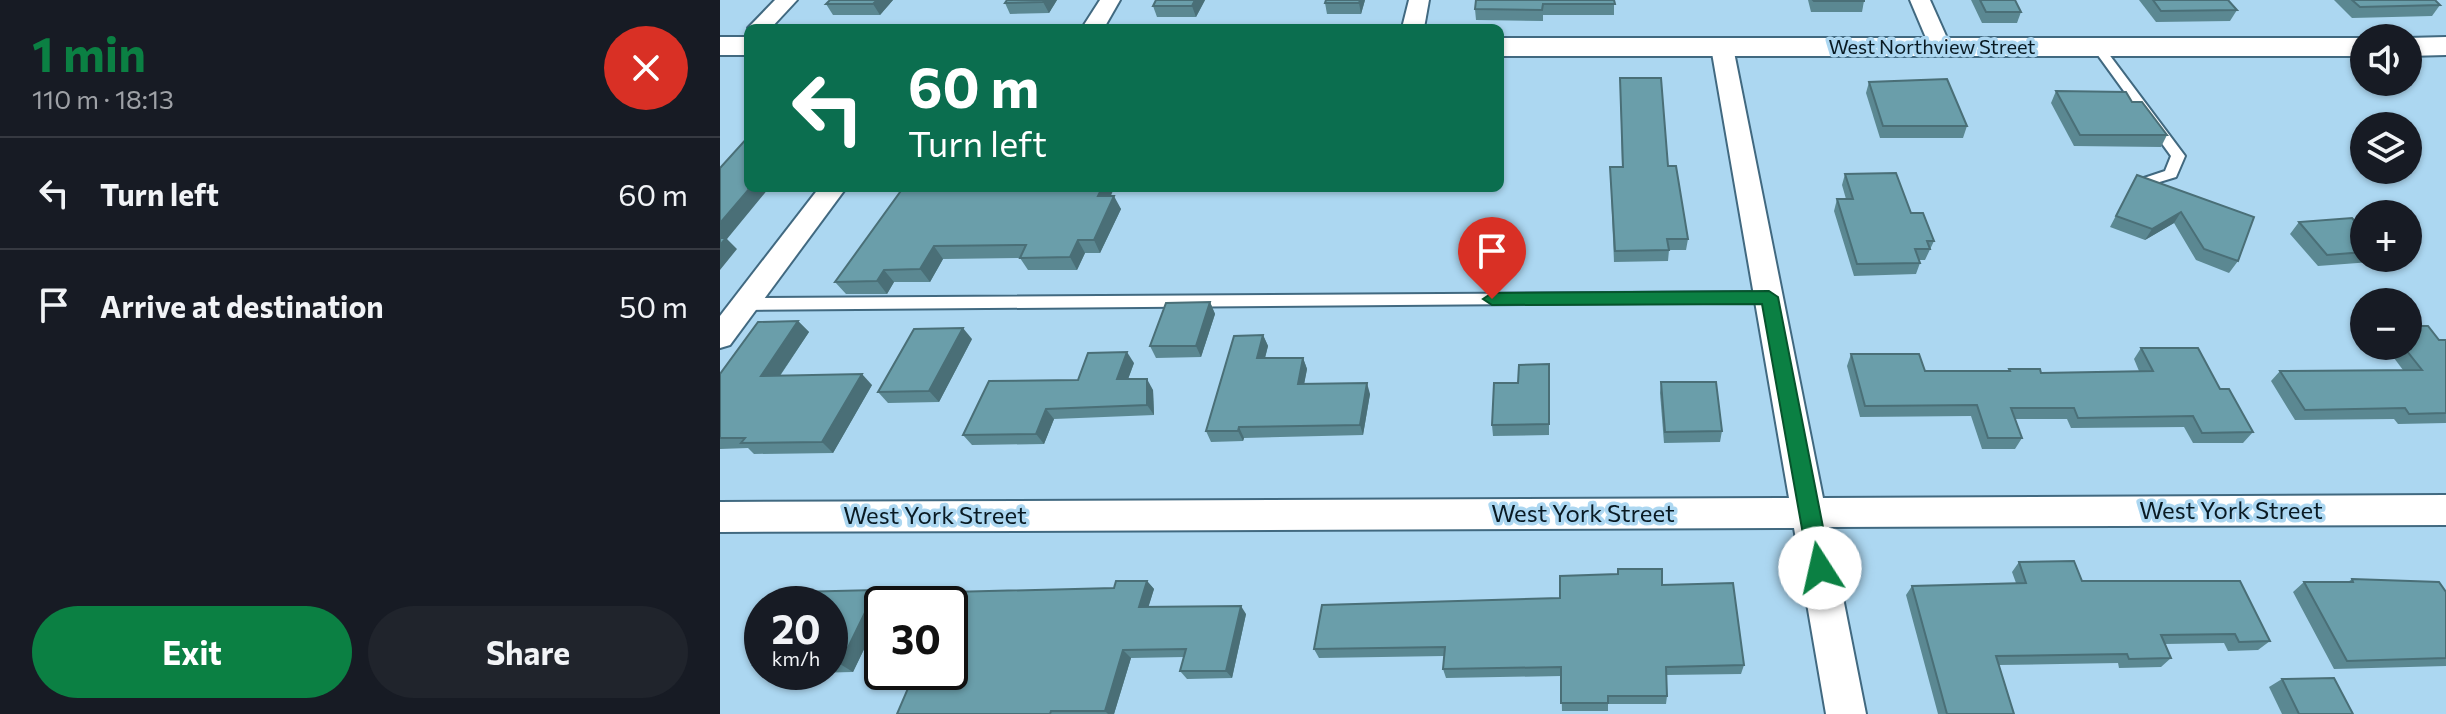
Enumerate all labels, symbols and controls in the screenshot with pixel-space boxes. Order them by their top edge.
text: 1 min [32,23,146,82]
map controls [2350,24,2422,360]
button: sound [2350,24,2422,96]
button: close [604,26,688,110]
street label: West Northview Street [1828,34,2036,58]
text: 60 m [908,51,1039,120]
icon: left [776,56,880,160]
text: 110 m · 18:13 [32,83,174,114]
button: layers [2350,112,2422,184]
text: Turn left [908,120,1047,164]
icon: left [32,171,76,215]
text: Turn left [100,175,219,212]
text: 60 m [618,175,688,212]
button: + [2350,200,2422,272]
pin [1458,217,1526,299]
icon: arrive [1470,229,1514,273]
icon: arrive [32,283,76,327]
text: Arrive at destination [100,287,384,324]
text: 50 m [619,287,688,324]
button: − [2350,288,2422,360]
street label: West York Street [2139,495,2323,524]
street label: West York Street [1491,498,1675,527]
street label: West York Street [843,500,1027,529]
position arrow [1778,526,1862,610]
speed limit sign: 30 [864,586,968,690]
text: 20 [771,603,821,652]
button: Exit [32,606,352,698]
button: Share [368,606,688,698]
text: km/h [772,646,820,670]

